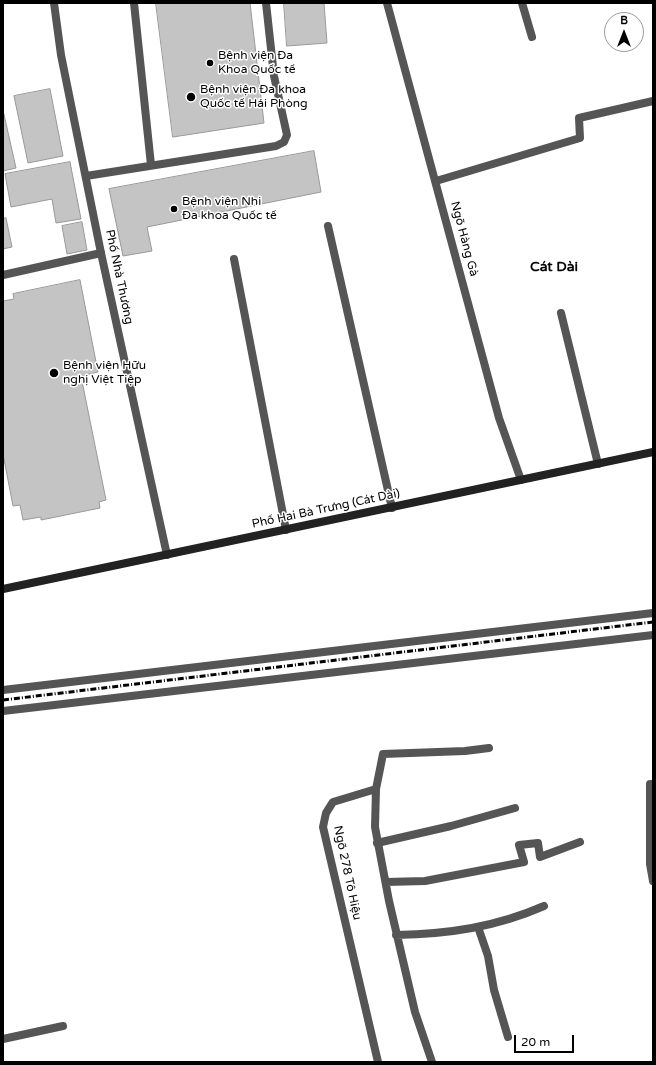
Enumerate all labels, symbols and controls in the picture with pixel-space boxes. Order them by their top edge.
north arrow [604,12,644,52]
text: B [620,14,628,27]
place label: Bệnh viện Đa Khoa Quốc tế [218,49,296,77]
marker: Bệnh viện Đa Khoa Quốc tế [205,58,215,68]
place label: Bệnh viện Đa khoa Quốc tế Hải Phòng [200,83,308,111]
marker: Bệnh viện Đa khoa Quốc tế Hải Phòng [185,91,197,103]
place label: Bệnh viện Nhi Đa khoa Quốc tế [182,195,277,223]
street label: Ngõ Hàng Gà [447,200,481,278]
marker: Bệnh viện Nhi Đa khoa Quốc tế [169,204,179,214]
street label: Phố Nhà Thương [102,228,136,326]
district label: Cát Dài [530,259,578,275]
place label: Bệnh viện Hữu nghị Việt Tiệp [63,359,146,387]
marker: Bệnh viện Hữu nghị Việt Tiệp [48,367,60,379]
street label: Phố Hai Bà Trưng (Cát Dài) [251,486,401,532]
street label: Ngõ 278 Tô Hiệu [330,824,364,922]
scale bar [516,1027,576,1053]
text: 20 m [521,1035,550,1049]

